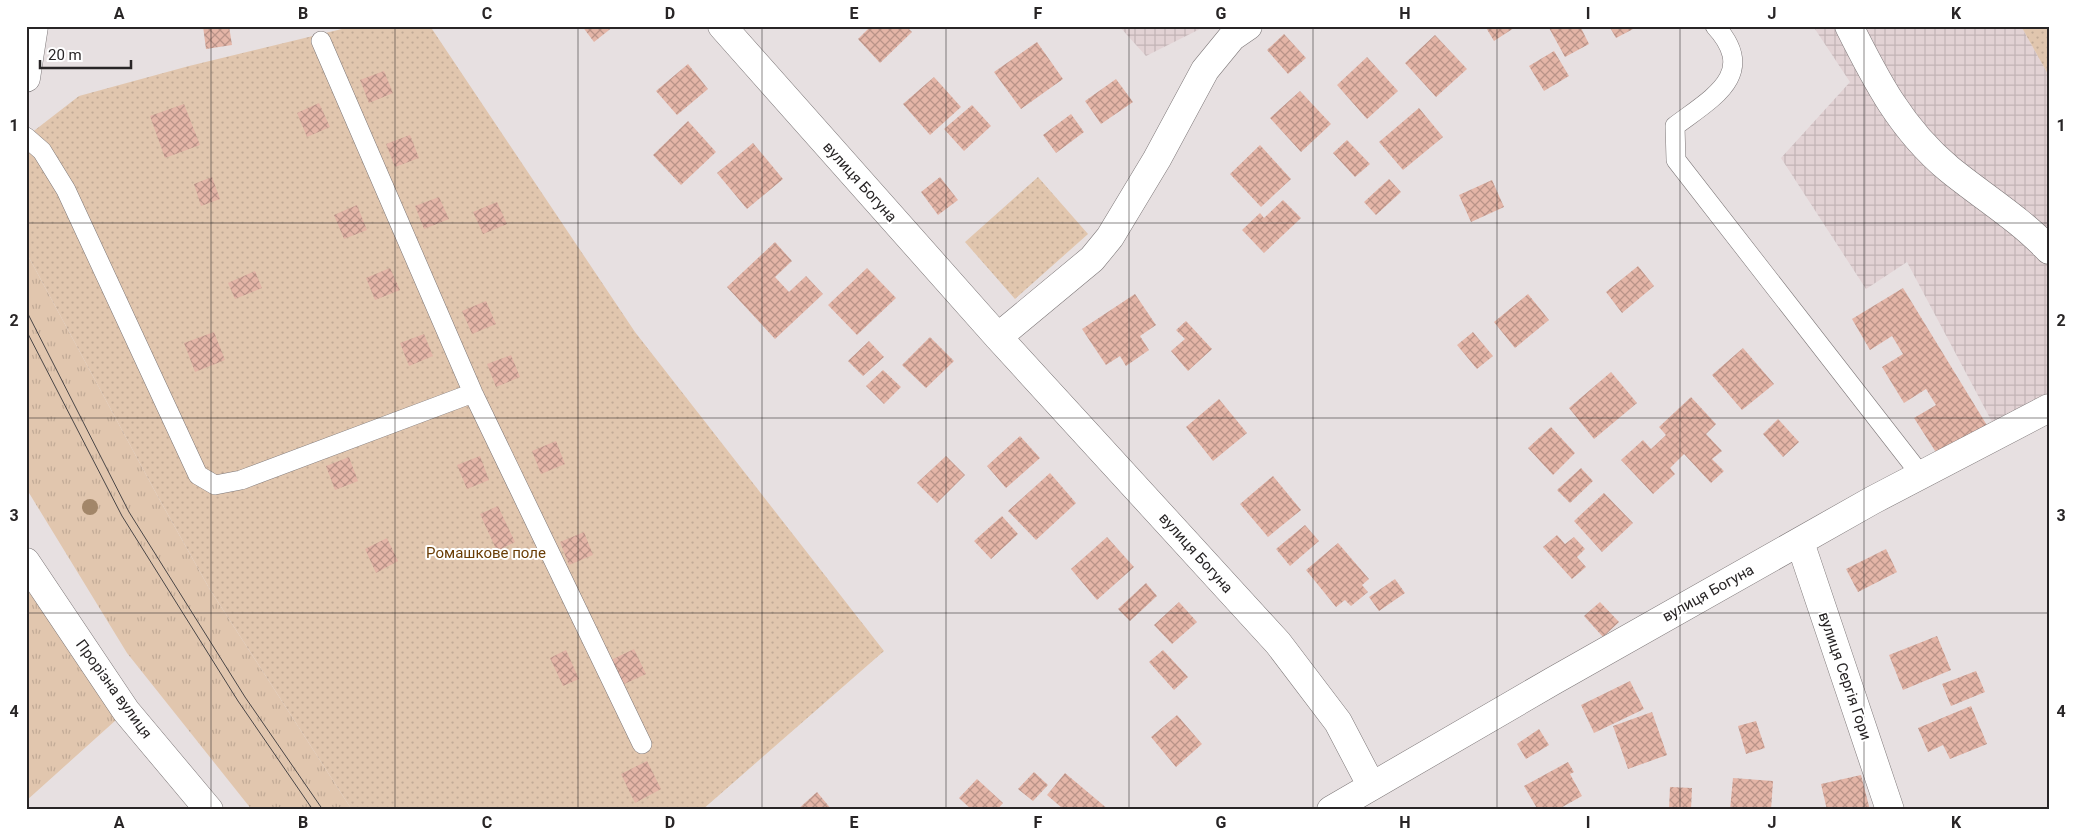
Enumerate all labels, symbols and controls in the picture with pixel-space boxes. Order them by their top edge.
text: A [114,4,125,23]
text: B [298,4,308,23]
text: C [482,4,492,23]
text: D [665,4,675,23]
text: E [850,4,859,23]
text: F [1034,4,1043,23]
text: G [1216,4,1227,23]
text: H [1399,4,1411,23]
text: I [1586,4,1590,23]
text: J [1768,4,1776,23]
text: K [1951,4,1962,23]
scale bar [40,38,131,70]
text: 20 m [48,46,82,64]
text: 1 [9,116,19,135]
text: 1 [2056,116,2066,135]
street label: вулиця Богуна [819,138,901,226]
text: 2 [9,311,19,330]
text: 2 [2056,311,2066,330]
text: 3 [9,506,19,525]
text: 3 [2056,506,2066,525]
street label: вулиця Богуна [1155,509,1237,597]
park label: Ромашкове поле [426,544,546,562]
street label: вулиця Богуна [1659,560,1757,626]
street label: вулиця Сергія Гори [1815,610,1875,742]
street label: Прорізна вулиця [72,636,156,742]
text: 4 [9,702,19,721]
text: 4 [2056,702,2066,721]
text: A [114,813,125,832]
text: B [298,813,308,832]
text: C [482,813,492,832]
text: D [665,813,675,832]
text: E [850,813,859,832]
text: F [1034,813,1043,832]
text: G [1216,813,1227,832]
text: H [1399,813,1411,832]
text: I [1586,813,1590,832]
text: J [1768,813,1776,832]
text: K [1951,813,1962,832]

